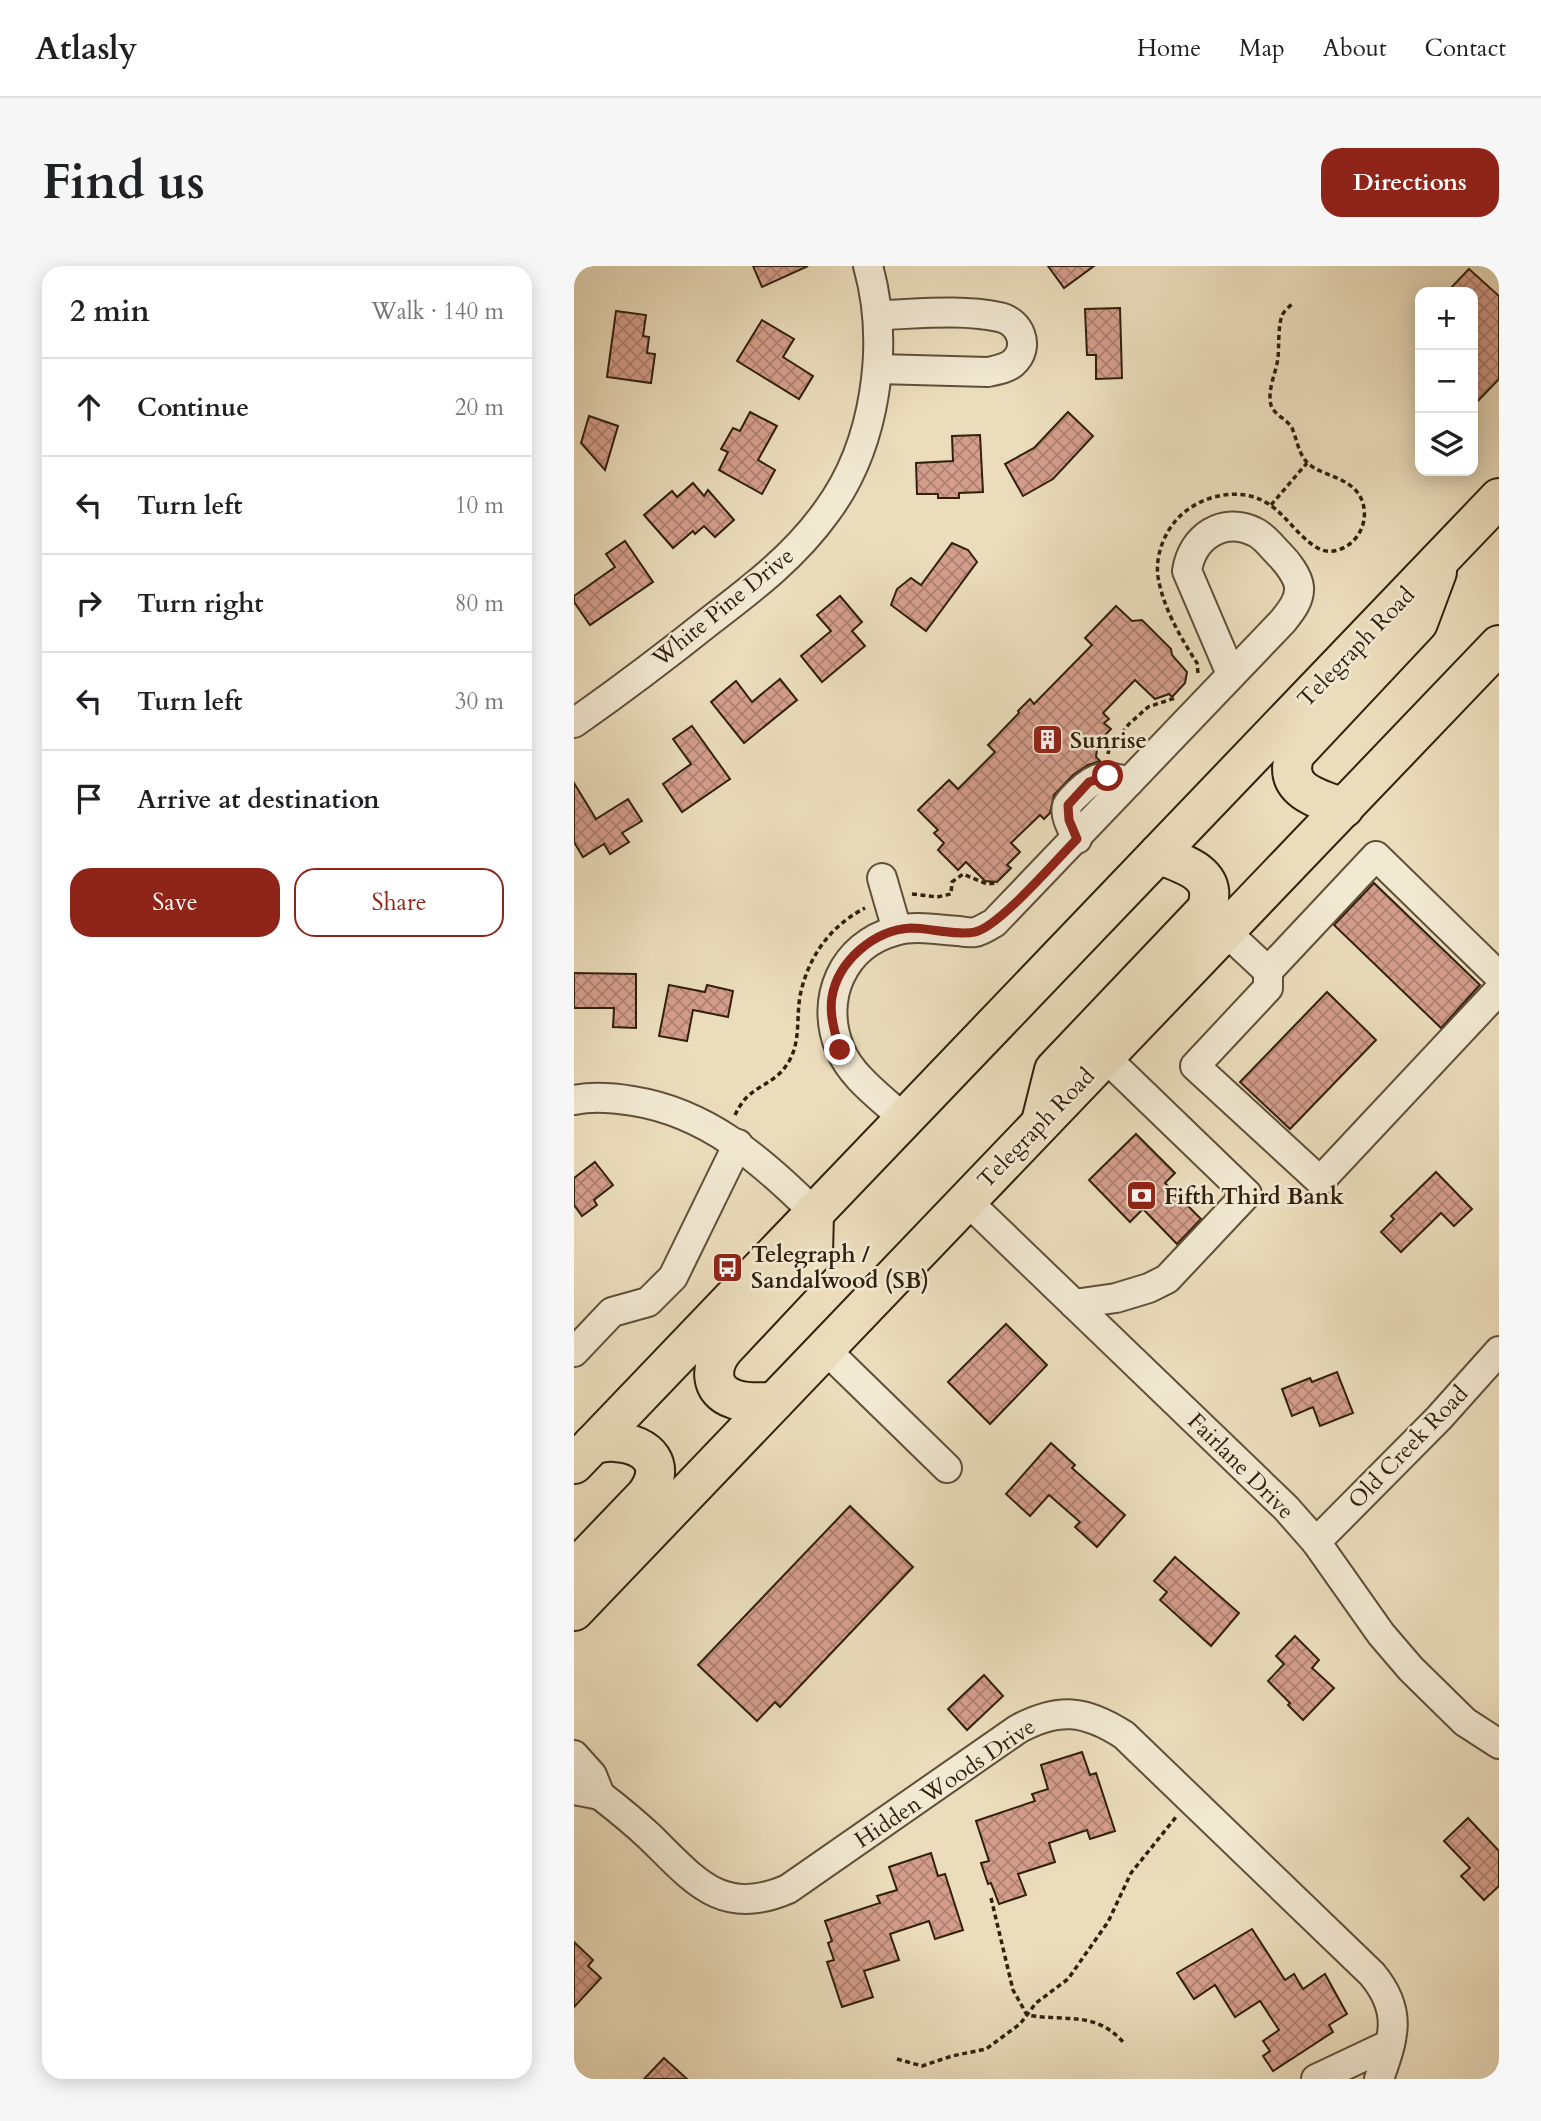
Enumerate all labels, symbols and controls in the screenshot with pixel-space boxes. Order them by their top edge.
text: Atlasly [35,26,137,71]
text: Home [1137,32,1201,65]
text: Map [1239,32,1285,65]
text: About [1323,32,1387,65]
text: Contact [1425,32,1506,65]
button: Directions [1321,148,1499,217]
text: Find us [42,149,205,216]
map controls [1415,287,1478,476]
button: + [1415,287,1478,350]
text: 2 min [70,291,150,332]
text: Walk · 140 m [371,296,504,327]
button: − [1415,350,1478,413]
icon: ahead [70,388,108,426]
text: Continue [137,390,249,425]
text: 20 m [455,392,504,423]
button: layers [1415,413,1478,476]
icon: left [70,486,108,524]
text: Turn left [137,488,242,523]
text: 10 m [455,490,504,521]
street label: White Pine Drive [645,540,800,674]
street label: Telegraph Road [1291,579,1422,714]
icon: right [70,584,108,622]
text: Turn right [137,586,264,621]
text: 80 m [455,588,504,619]
icon: left [70,682,108,720]
text: Turn left [137,684,242,719]
text: 30 m [455,686,504,717]
building icon: Sunrise [1030,723,1064,757]
place label: Sunrise [1070,725,1147,756]
route start [1092,760,1123,791]
icon: arrive [70,780,108,818]
text: Arrive at destination [137,782,380,817]
button: Save [70,868,280,937]
button: Share [294,868,504,937]
route end [824,1034,855,1065]
street label: Telegraph Road [971,1060,1102,1195]
bank icon: Fifth Third Bank [1124,1179,1158,1213]
place label: Fifth Third Bank [1164,1181,1345,1212]
place label: Telegraph / Sandalwood (SB) [751,1239,929,1296]
bus stop icon: Telegraph / Sandalwood (SB) [711,1250,745,1284]
street label: Old Creek Road [1341,1378,1475,1515]
street label: Fairlane Drive [1181,1406,1301,1526]
street label: Hidden Woods Drive [849,1711,1041,1855]

